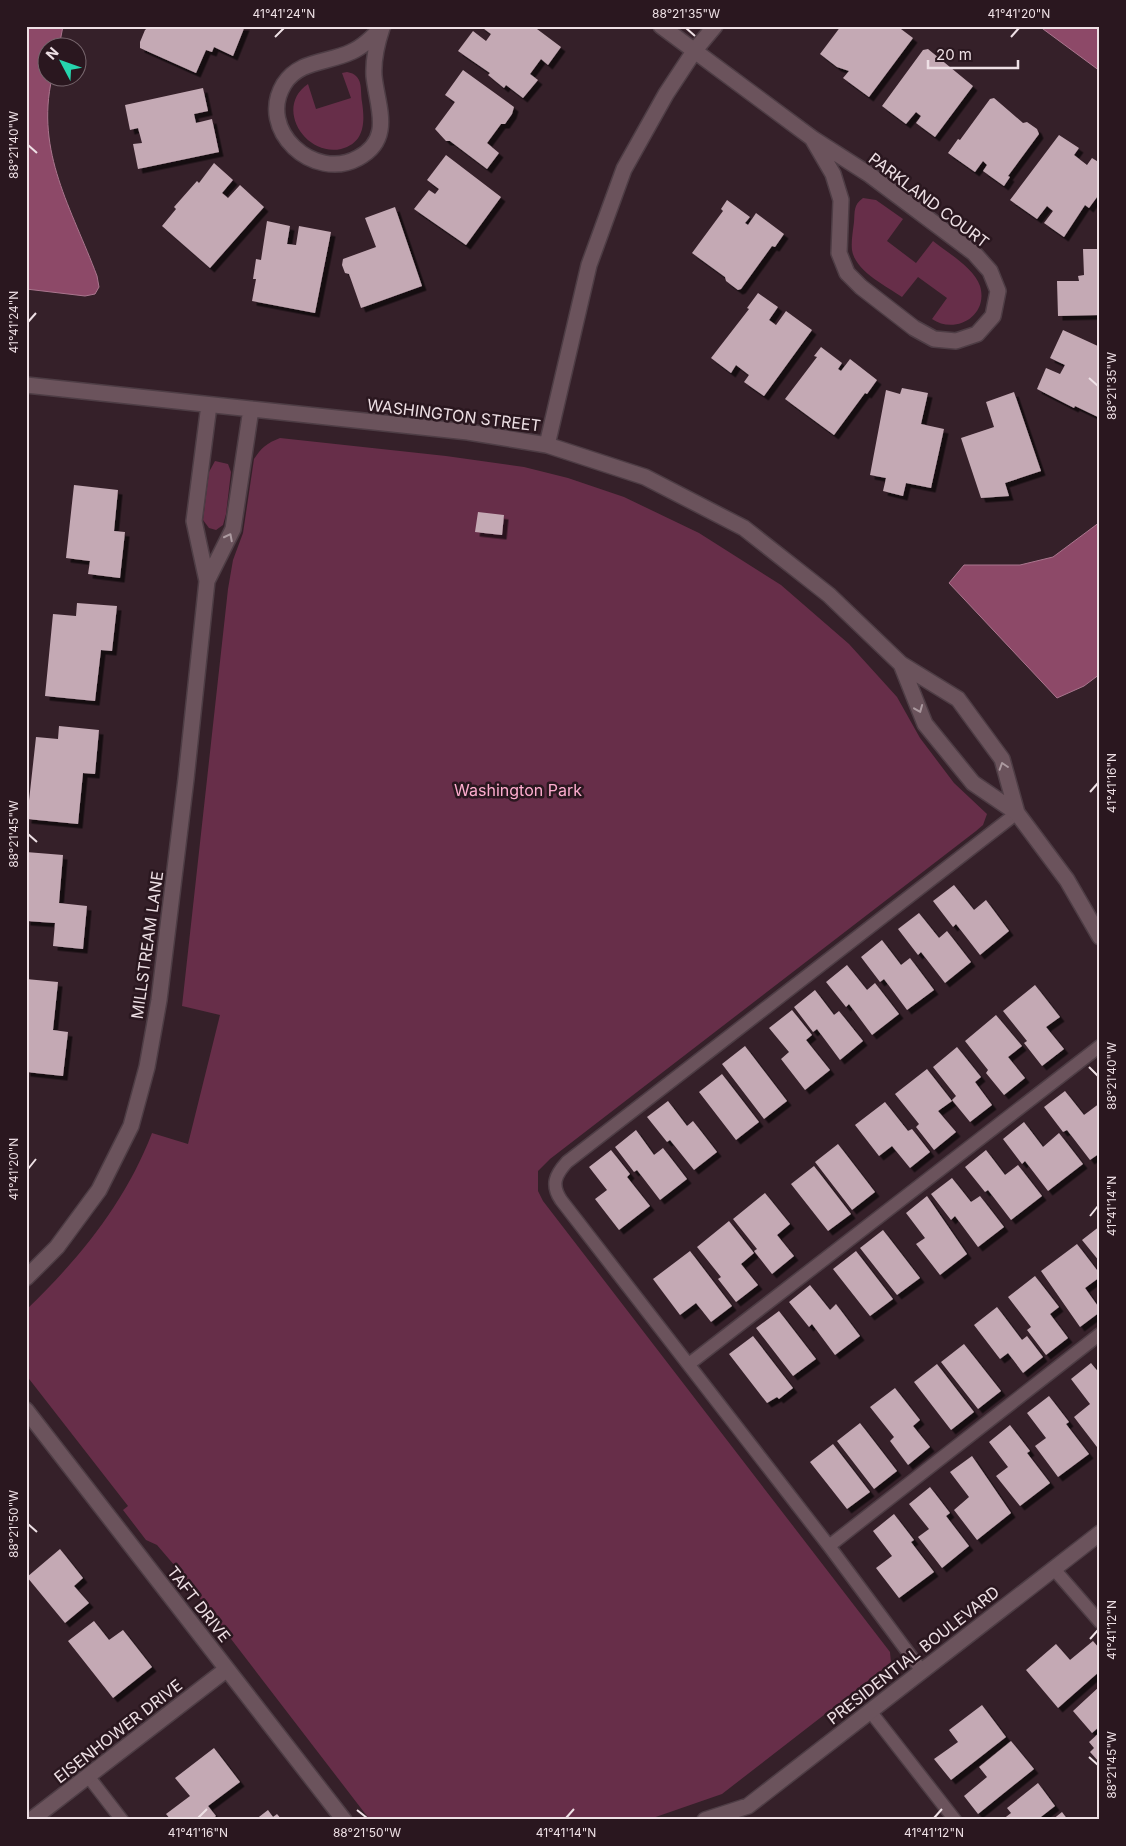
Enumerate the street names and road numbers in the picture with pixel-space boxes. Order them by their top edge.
street label: PARKLAND COURT [865,148,993,252]
street label: WASHINGTON STREET [366,394,542,436]
street label: MILLSTREAM LANE [127,870,167,1020]
street label: TAFT DRIVE [163,1562,235,1646]
street label: PRESIDENTIAL BOULEVARD [823,1581,1003,1729]
street label: EISENHOWER DRIVE [50,1675,186,1787]

